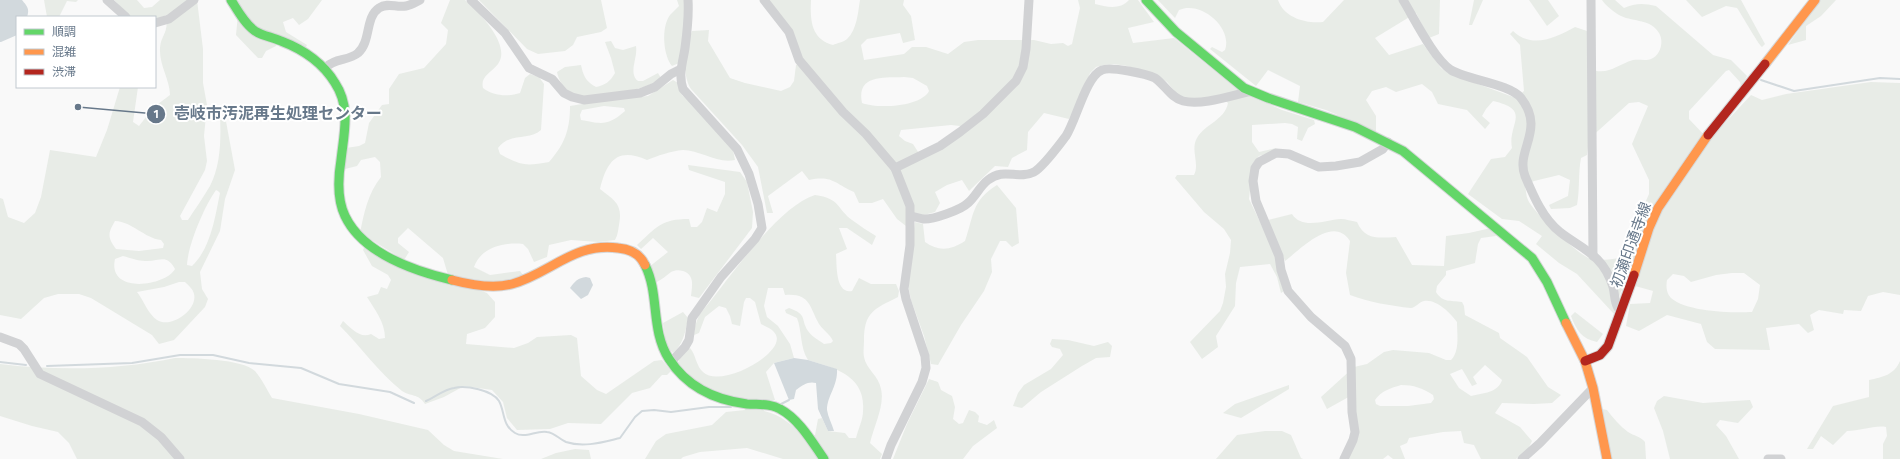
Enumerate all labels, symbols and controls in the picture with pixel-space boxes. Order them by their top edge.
legend [16,16,156,88]
text: 順調 [52,22,76,41]
text: 混雑 [52,42,76,61]
text: 渋滞 [52,62,76,81]
callout: 壱岐市汚泥再生処理センター [146,100,390,128]
text: 壱岐市汚泥再生処理センター [174,101,382,125]
text: 1 [153,104,159,123]
street label: 初瀬印通寺線 [1604,199,1657,291]

